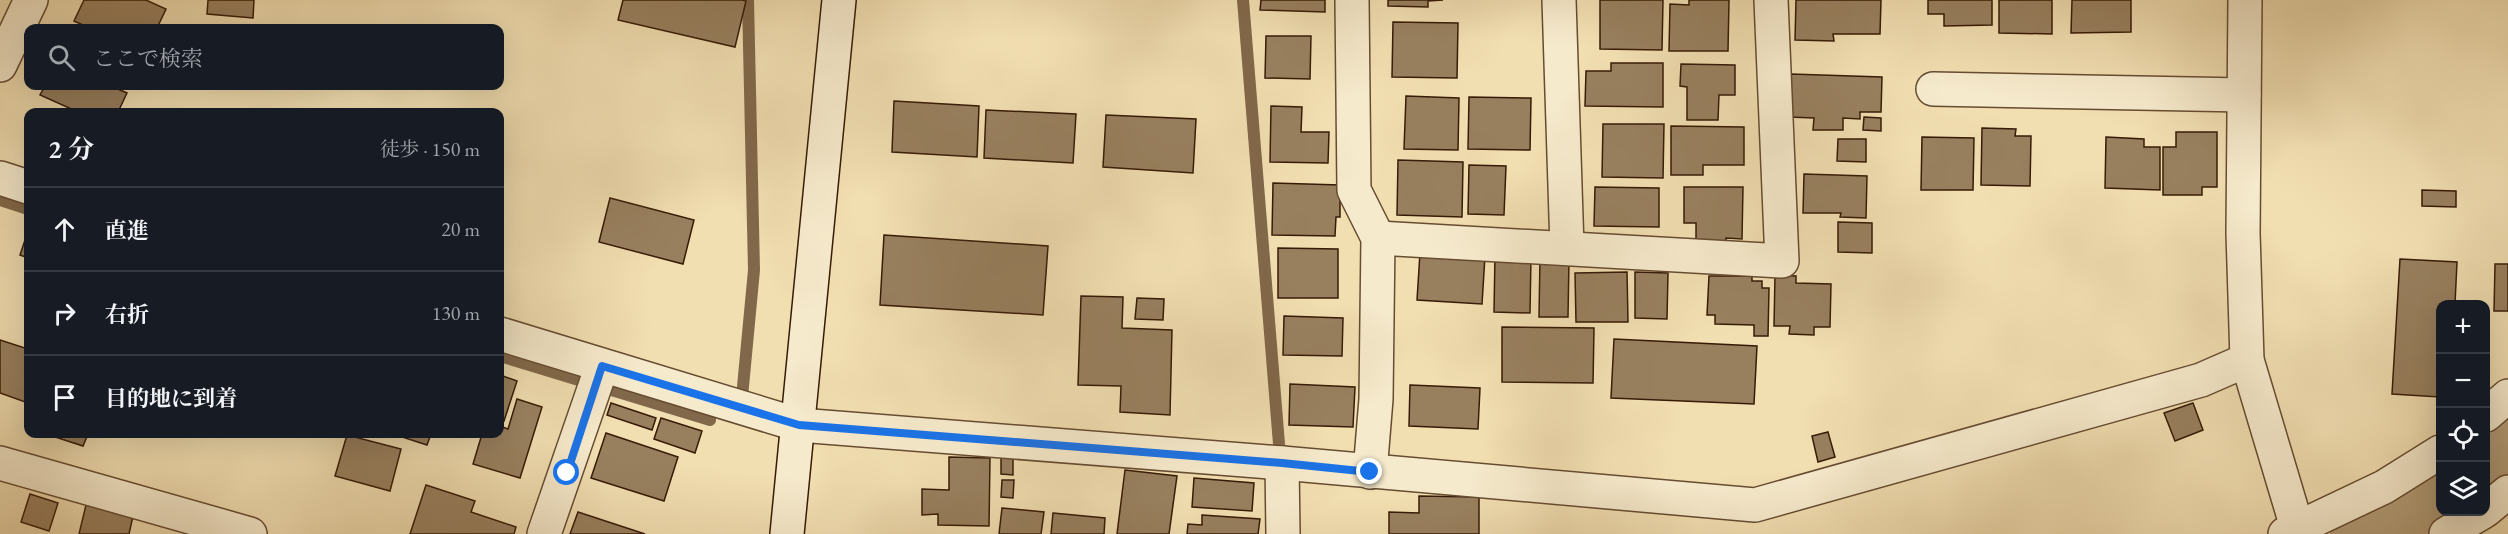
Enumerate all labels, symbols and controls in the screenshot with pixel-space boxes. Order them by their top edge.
search box [24,24,504,90]
icon: search [45,41,78,74]
text: ここで検索 [93,44,203,73]
text: 2 分 [48,132,94,166]
text: 徒歩 · 150 m [380,136,480,162]
icon: ahead [48,213,81,246]
text: 直進 [105,216,149,245]
text: 20 m [441,216,480,242]
icon: right [48,297,81,330]
text: 右折 [105,300,149,329]
text: 130 m [432,300,480,326]
map controls [2436,300,2490,516]
button: + [2436,300,2490,354]
button: − [2436,354,2490,408]
icon: arrive [48,381,81,414]
text: 目的地に到着 [105,384,237,413]
button: locate [2436,408,2490,462]
route end [1356,458,1382,484]
route start [553,459,579,485]
button: layers [2436,462,2490,516]

